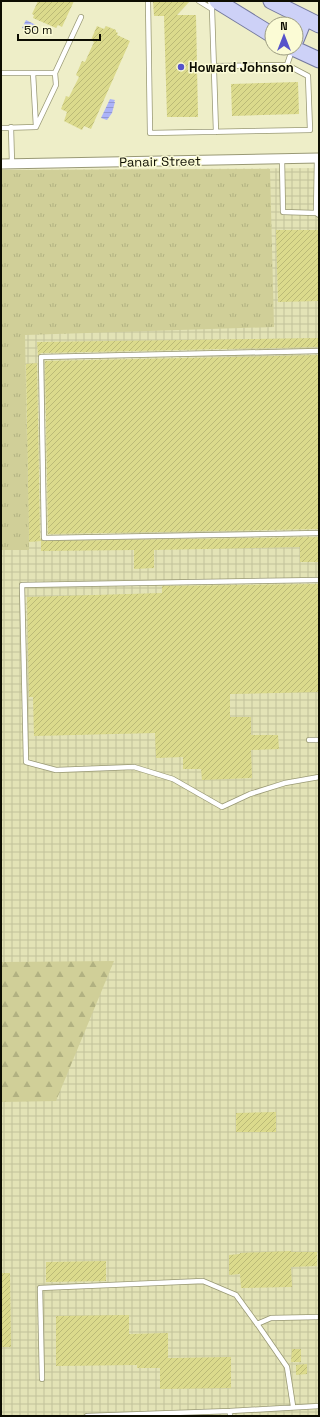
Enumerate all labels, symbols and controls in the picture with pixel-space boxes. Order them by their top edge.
scale bar [18,16,100,42]
north arrow [264,16,304,56]
text: N [280,19,288,33]
text: 50 m [24,22,52,38]
place label: Howard Johnson [189,59,294,76]
marker: Howard Johnson [176,62,186,72]
street label: Panair Street [119,152,201,171]

